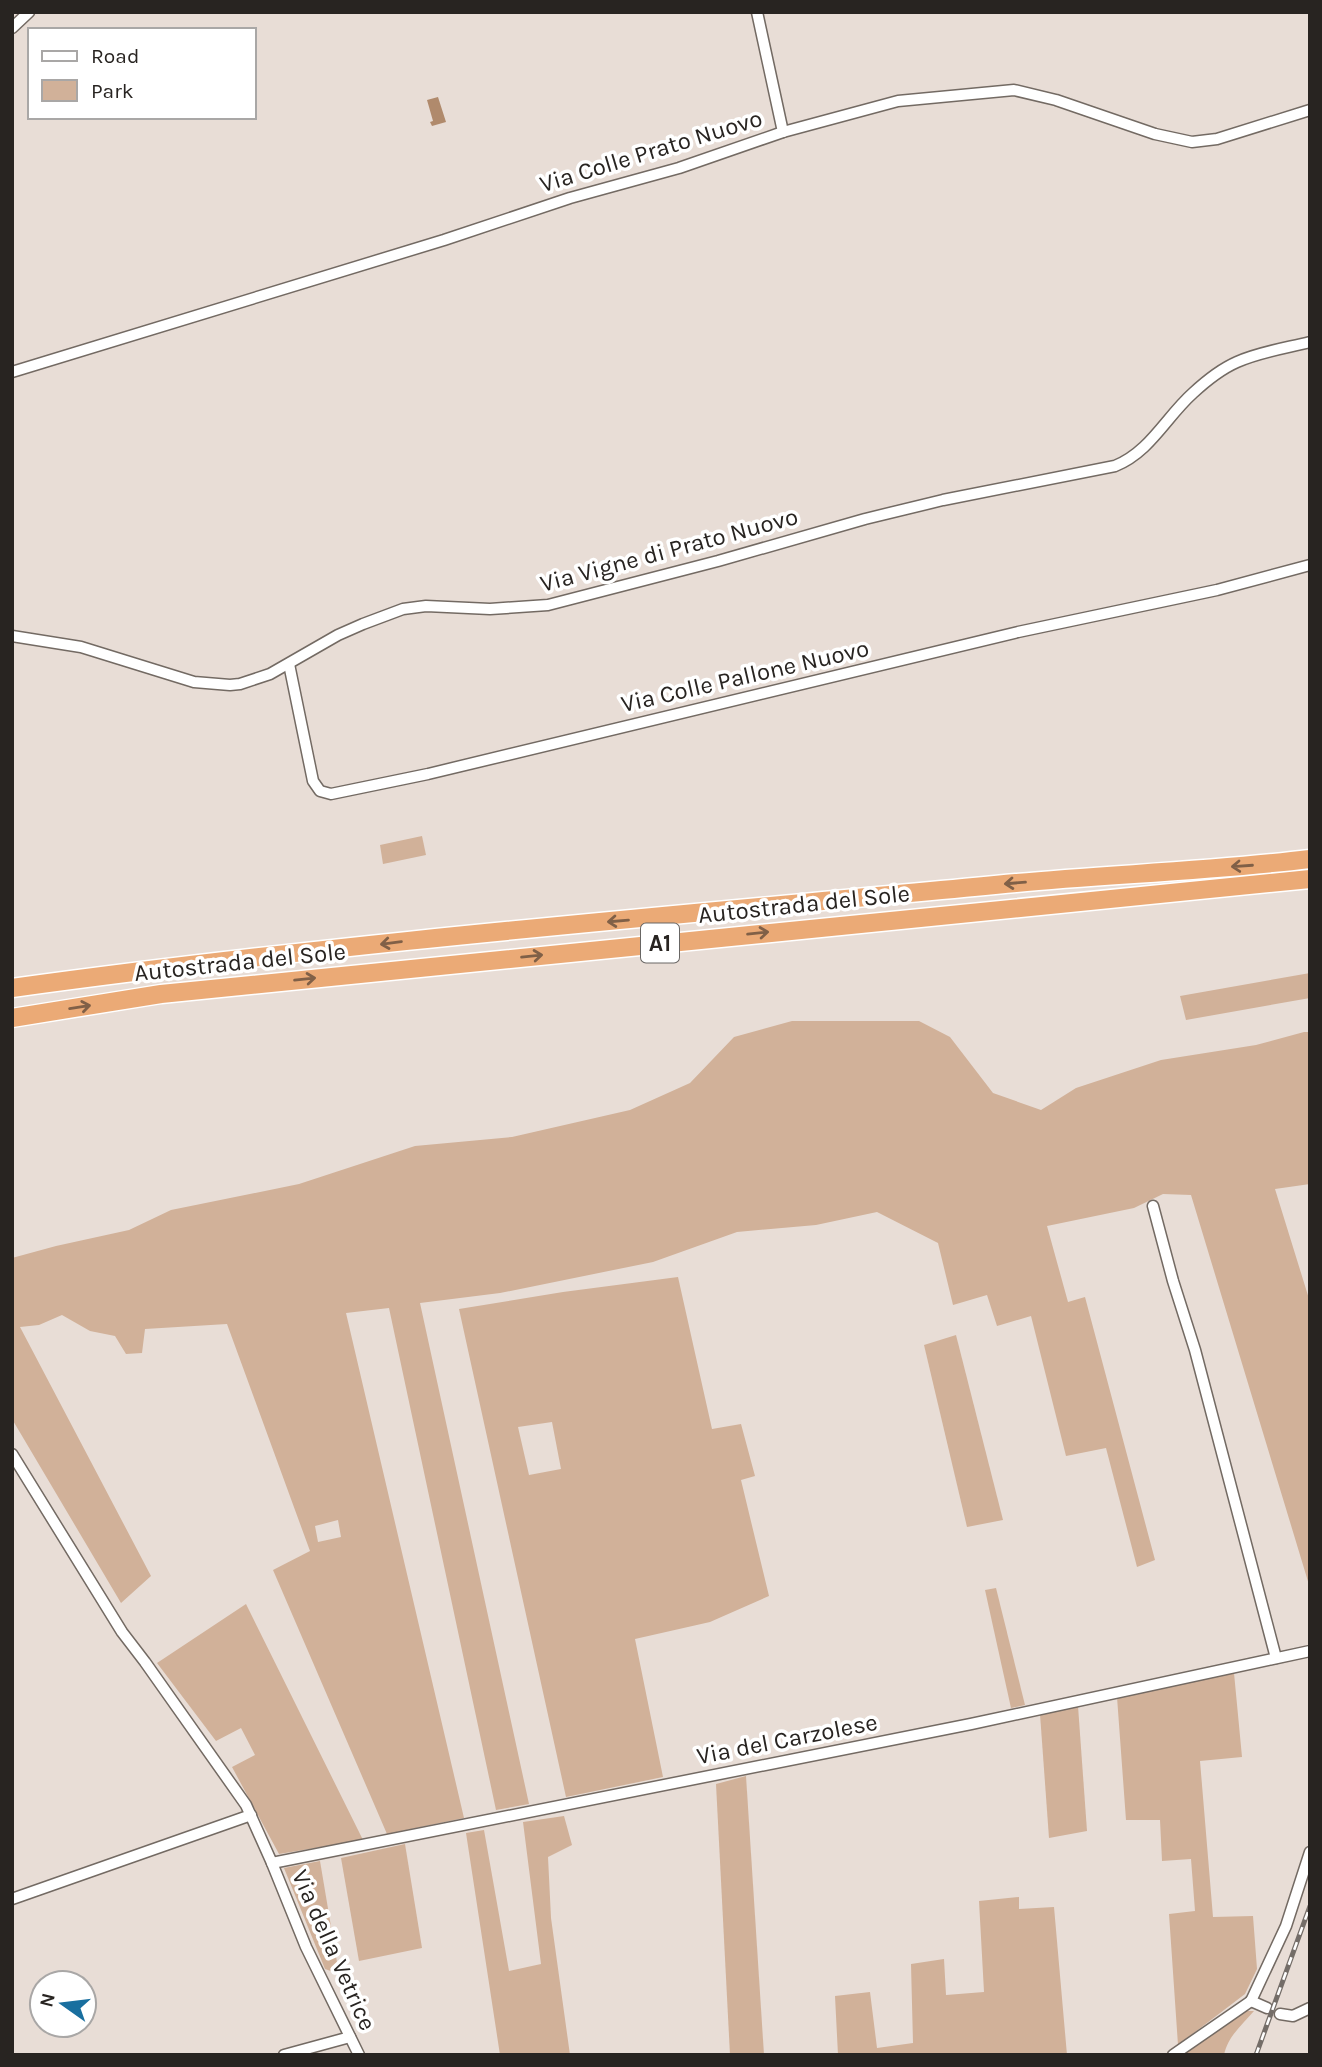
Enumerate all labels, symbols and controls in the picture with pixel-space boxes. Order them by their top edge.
legend [28,28,256,119]
text: Road [91,44,139,68]
text: Park [91,79,134,103]
street label: Via Colle Prato Nuovo [536,104,766,198]
street label: Via Vigne di Prato Nuovo [537,502,801,598]
street label: Via Colle Pallone Nuovo [618,634,872,718]
one-way arrow [1231,860,1254,873]
one-way arrow [1004,877,1027,890]
street label: Autostrada del Sole [697,879,911,929]
one-way arrow [607,915,630,928]
road number: A1 [641,924,679,962]
one-way arrow [746,927,769,940]
street label: Autostrada del Sole [133,937,347,987]
one-way arrow [381,937,403,950]
one-way arrow [520,949,542,962]
one-way arrow [294,972,316,985]
one-way arrow [68,1000,91,1013]
street label: Via del Carzolese [694,1708,880,1770]
street label: Via della Vetrice [286,1865,382,2035]
north arrow [28,1969,98,2039]
text: N [35,1991,60,2009]

